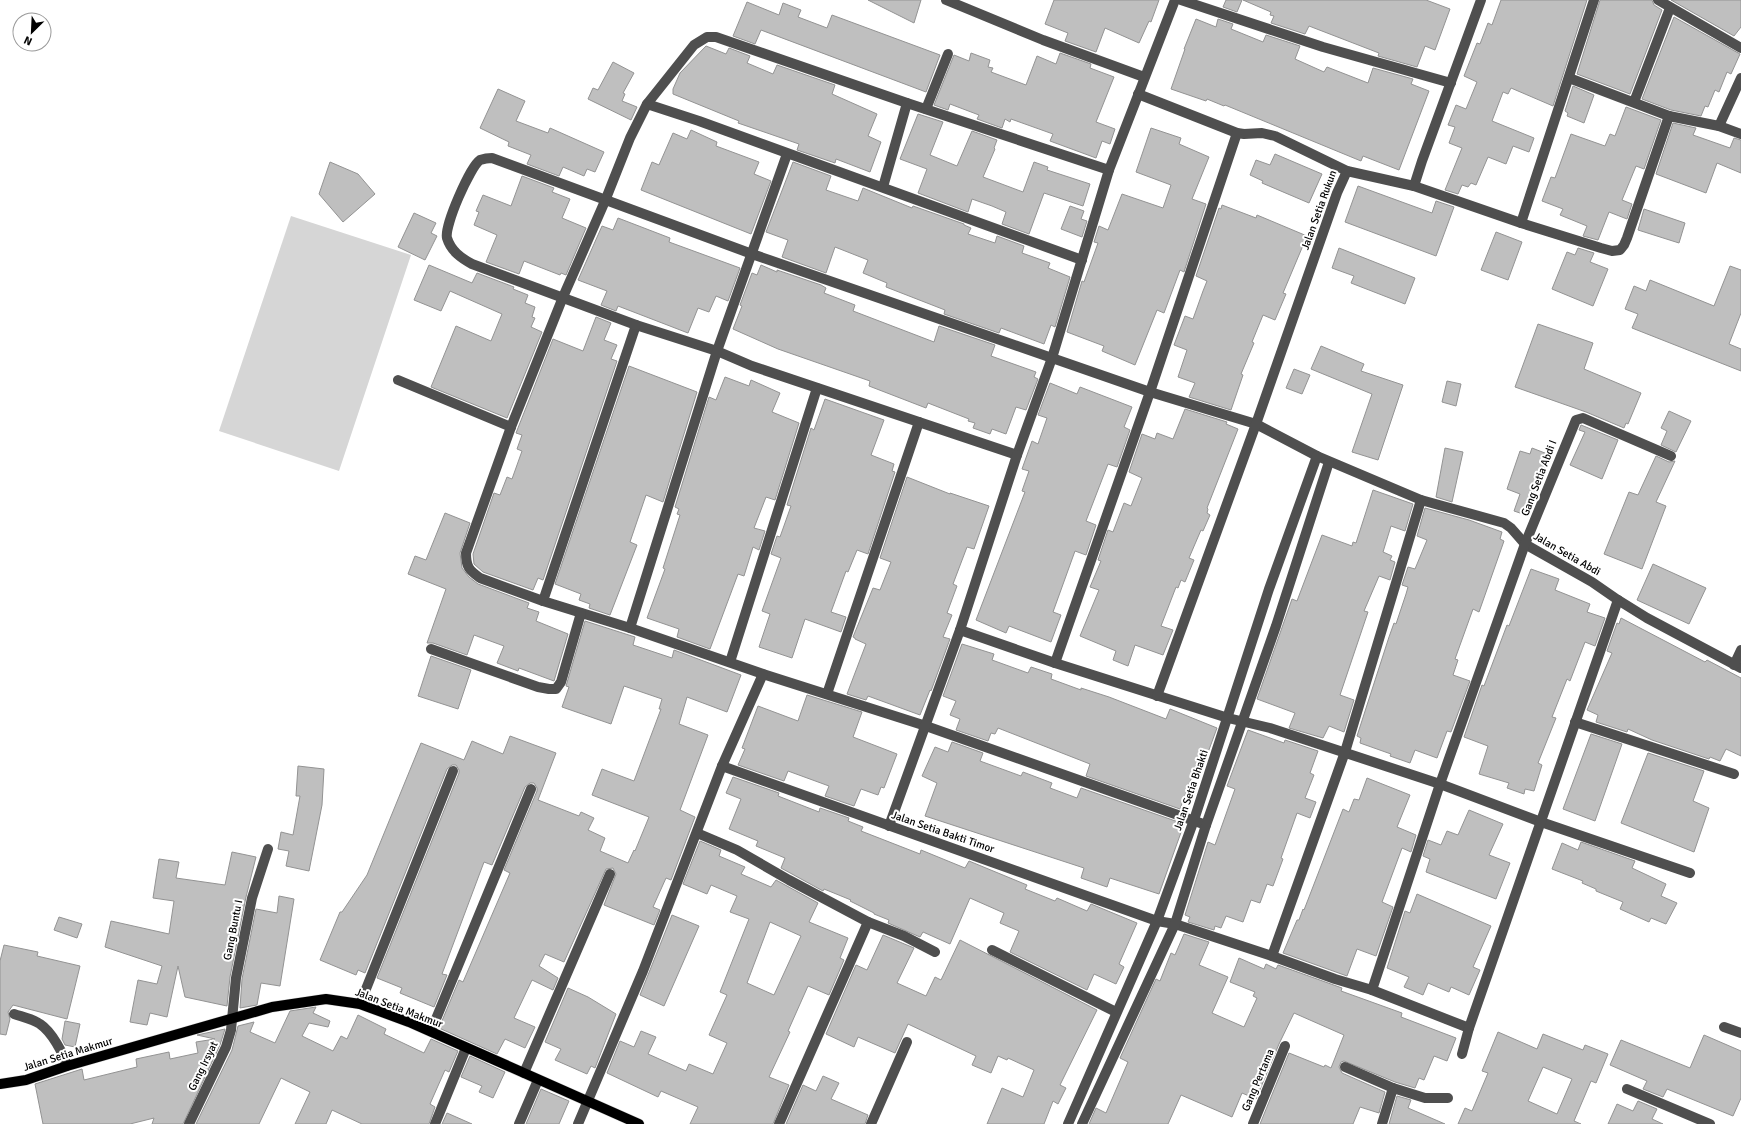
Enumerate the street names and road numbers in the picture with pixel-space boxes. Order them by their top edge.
street label: Jalan Setia Rukun [1299,168,1339,252]
street label: Gang Setia Abdi I [1519,438,1559,518]
street label: Jalan Setia Abdi [1531,530,1603,578]
street label: Jalan Setia Bhakti [1171,748,1211,832]
street label: Jalan Setia Bakti Timor [890,808,996,856]
street label: Gang Buntu I [221,899,245,961]
street label: Jalan Setia Makmur [353,985,445,1031]
street label: Jalan Setia Makmur [22,1034,114,1074]
street label: Gang Irsyat [185,1039,221,1093]
street label: Gang Pertama [1239,1047,1277,1113]

